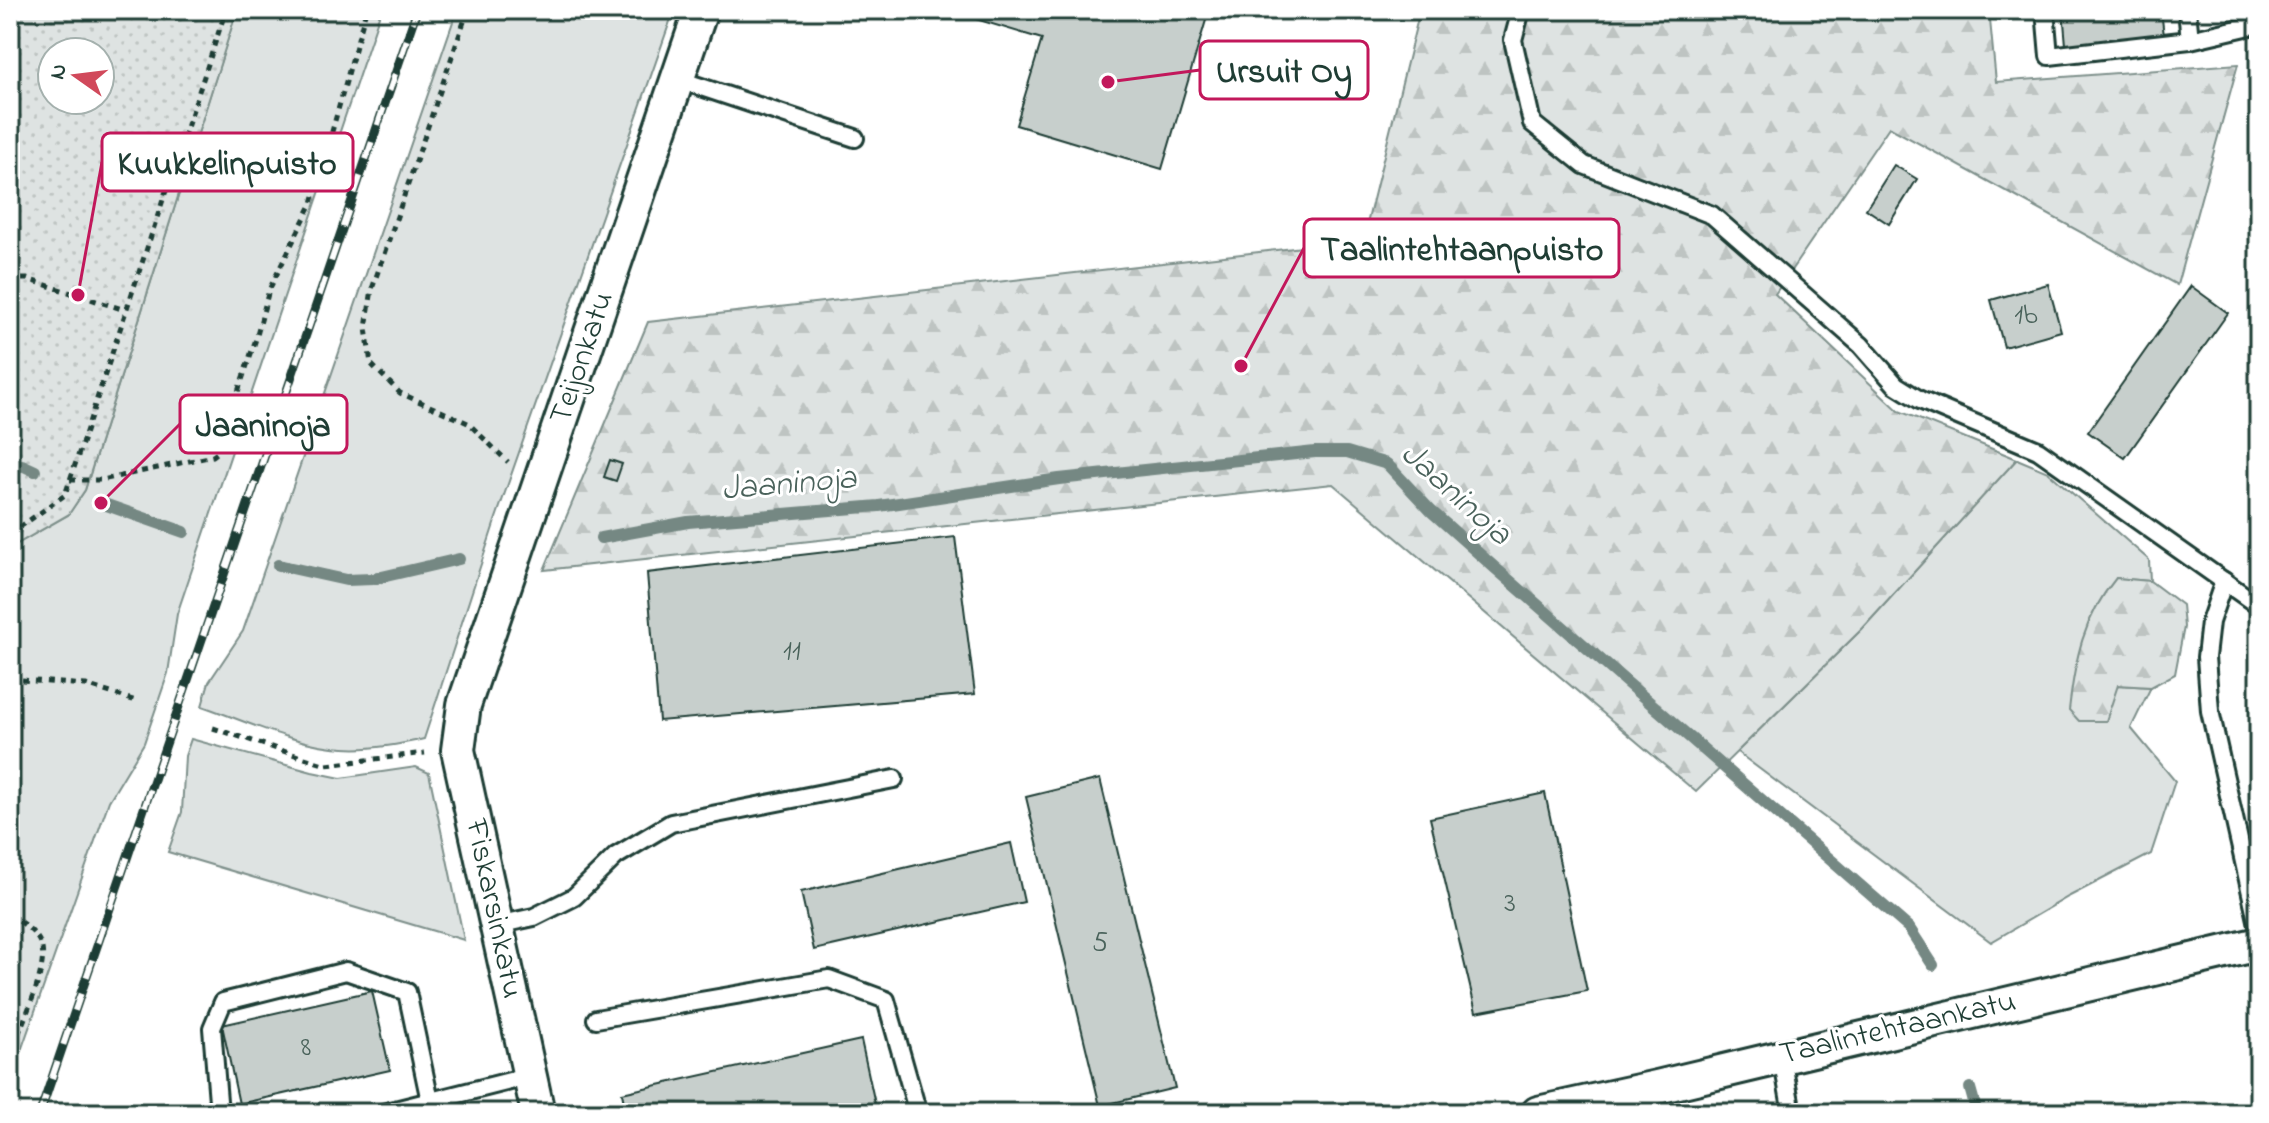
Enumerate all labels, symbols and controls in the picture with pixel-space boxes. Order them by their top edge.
north arrow [36,36,116,116]
callout: Ursuit Oy [1200,41,1368,99]
text: Ursuit Oy [1216,49,1352,100]
text: N [42,61,77,83]
callout: Kuukkelinpuisto [102,133,353,191]
text: Kuukkelinpuisto [117,141,337,191]
callout: Taalintehtaanpuisto [1304,219,1619,277]
text: Taalintehtaanpuisto [1321,227,1603,277]
street label: Teijonkatu [538,285,628,431]
house number: 1b [2014,296,2038,337]
callout: Jaaninoja [180,395,347,453]
text: Jaaninoja [195,403,331,453]
water label: Jaaninoja [1388,431,1522,559]
water label: Jaaninoja [720,454,859,516]
house number: 11 [783,632,801,673]
street label: Fiskarsinkatu [451,814,535,1003]
house number: 3 [1504,884,1516,925]
house number: 5 [1092,923,1108,964]
street label: Taalintehtaankatu [1775,979,2021,1079]
house number: 8 [301,1028,311,1069]

